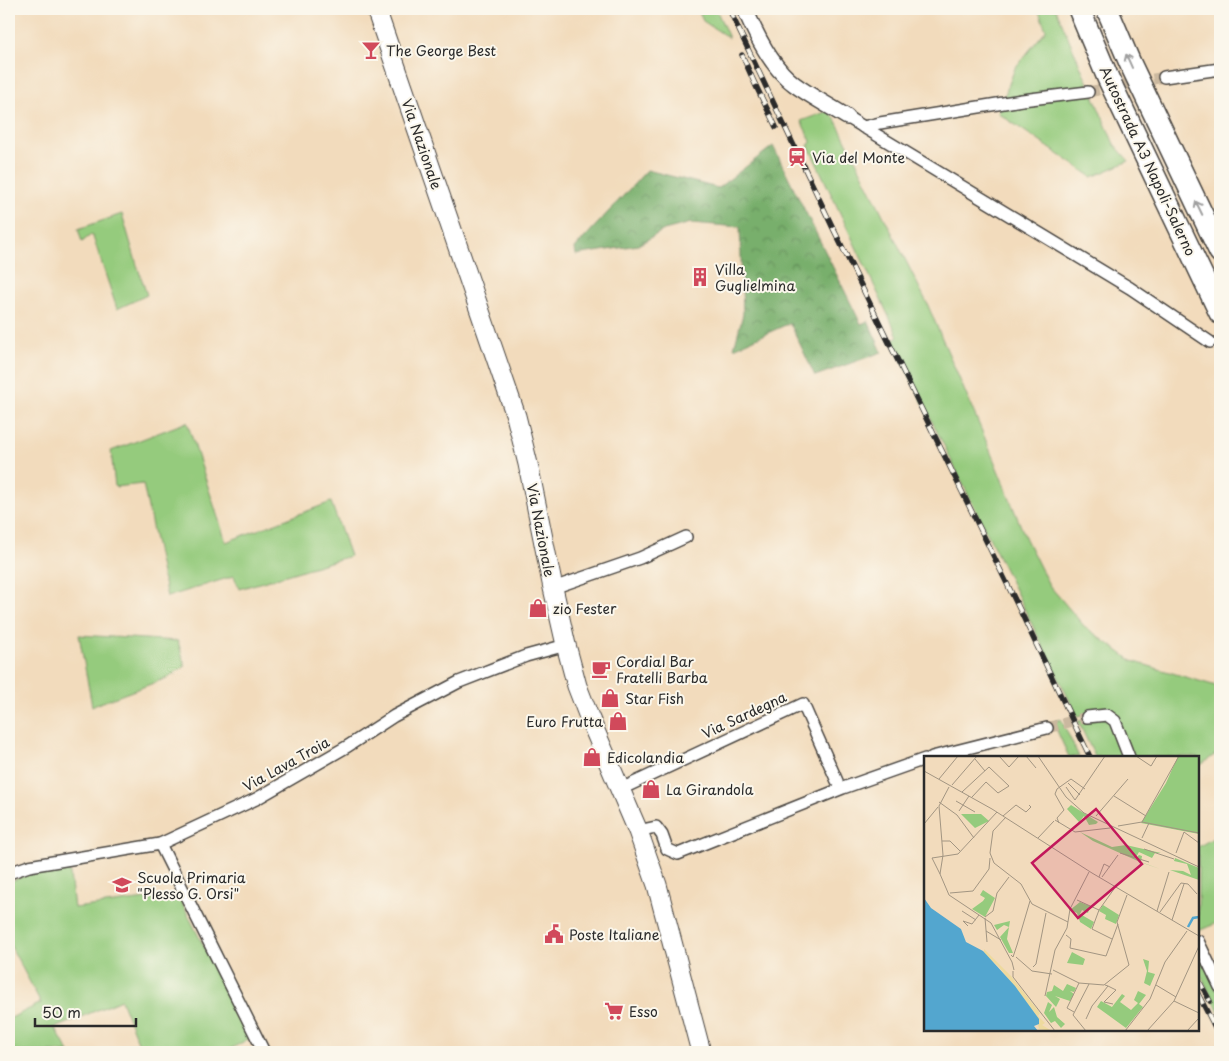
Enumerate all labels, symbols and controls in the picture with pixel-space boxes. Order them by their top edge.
bar icon: The George Best [360,39,382,61]
place label: The George Best [386,40,497,61]
one-way arrow [1124,54,1134,69]
street label: Autostrada A3 Napoli-Salerno [1095,63,1201,259]
street label: Via Nazionale [397,96,447,192]
station icon: Via del Monte [786,146,808,168]
place label: Via del Monte [812,147,905,168]
one-way arrow [1194,201,1203,216]
place label: Villa Guglielmina [715,259,796,296]
building icon: Villa Guglielmina [689,266,711,288]
street label: Via Nazionale [522,481,560,579]
shop icon: zio Fester [527,597,549,619]
place label: zio Fester [553,598,617,619]
place label: Cordial Bar Fratelli Barba [616,651,708,688]
cafe icon: Cordial Bar Fratelli Barba [590,658,612,680]
street label: Via Sardegna [698,686,790,744]
shop icon: Star Fish [599,687,621,709]
place label: Star Fish [625,688,684,709]
shop icon: Euro Frutta [607,710,629,732]
place label: Euro Frutta [526,711,603,732]
street label: Via Lava Troia [239,731,334,797]
shop icon: Edicolandia [581,746,603,768]
place label: Edicolandia [607,747,684,768]
inset map [924,756,1199,1031]
shop icon: La Girandola [640,778,662,800]
place label: La Girandola [666,779,754,800]
place label: Scuola Primaria "Plesso G. Orsi" [137,867,246,904]
school or university icon: Scuola Primaria "Plesso G. Orsi" [111,874,133,896]
public building icon: Poste Italiane [543,923,565,945]
place label: Poste Italiane [569,924,660,945]
scale bar [35,996,136,1028]
text: 50 m [42,1000,81,1023]
supermarket icon: Esso [603,1000,625,1022]
place label: Esso [629,1001,658,1022]

